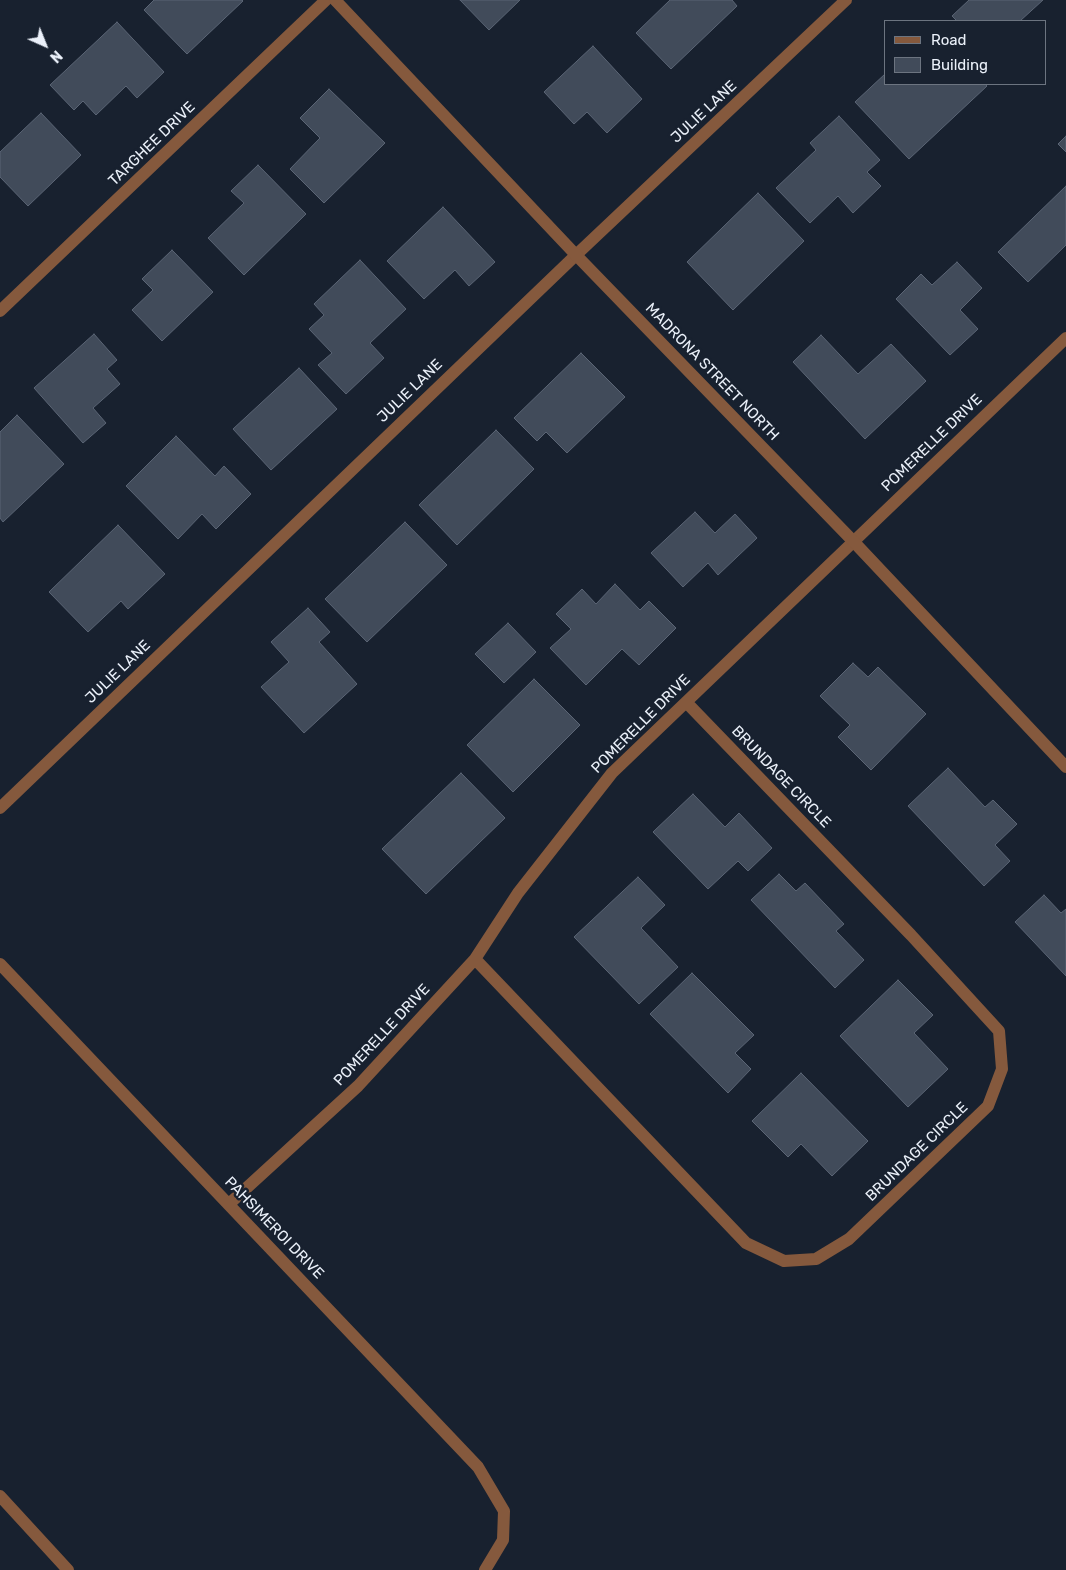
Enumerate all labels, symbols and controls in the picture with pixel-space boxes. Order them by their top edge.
north arrow [20,20,70,70]
legend [884,20,1046,85]
text: Road [931,31,967,49]
text: N [46,47,65,66]
text: Building [931,56,988,74]
street label: JULIE LANE [667,77,741,147]
street label: TARGHEE DRIVE [105,98,199,190]
street label: MADRONA STREET NORTH [641,299,783,445]
street label: JULIE LANE [374,356,446,426]
street label: POMERELLE DRIVE [878,390,986,496]
street label: JULIE LANE [82,637,154,707]
street label: POMERELLE DRIVE [588,671,694,777]
street label: BRUNDAGE CIRCLE [728,722,834,832]
street label: POMERELLE DRIVE [330,980,434,1090]
street label: BRUNDAGE CIRCLE [862,1099,972,1205]
street label: PAHSIMEROI DRIVE [221,1173,327,1283]

